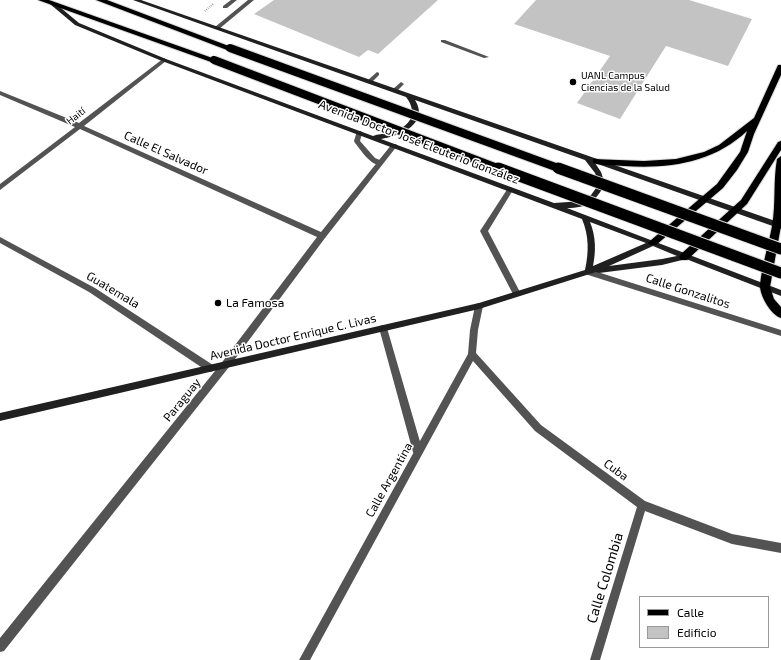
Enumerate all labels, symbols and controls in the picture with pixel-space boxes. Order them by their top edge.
place label: UANL Campus Ciencias de la Salud [581,70,670,94]
marker: UANL Campus Ciencias de la Salud [568,77,578,87]
street label: Avenida Doctor José Eleuterio González [317,97,521,187]
street label: Haití [64,105,88,127]
street label: Calle El Salvador [122,128,210,178]
street label: Guatemala [84,269,142,311]
street label: Calle Gonzalitos [644,271,732,311]
place label: La Famosa [226,296,284,310]
marker: La Famosa [213,298,223,308]
street label: Avenida Doctor Enrique C. Livas [208,311,378,363]
street label: Paraguay [160,375,204,425]
street label: Calle Argentina [363,440,415,520]
street label: Cuba [601,456,631,484]
street label: Calle Colombia [583,531,627,625]
legend [639,596,769,648]
text: Calle [677,605,704,619]
text: Edificio [677,625,717,639]

